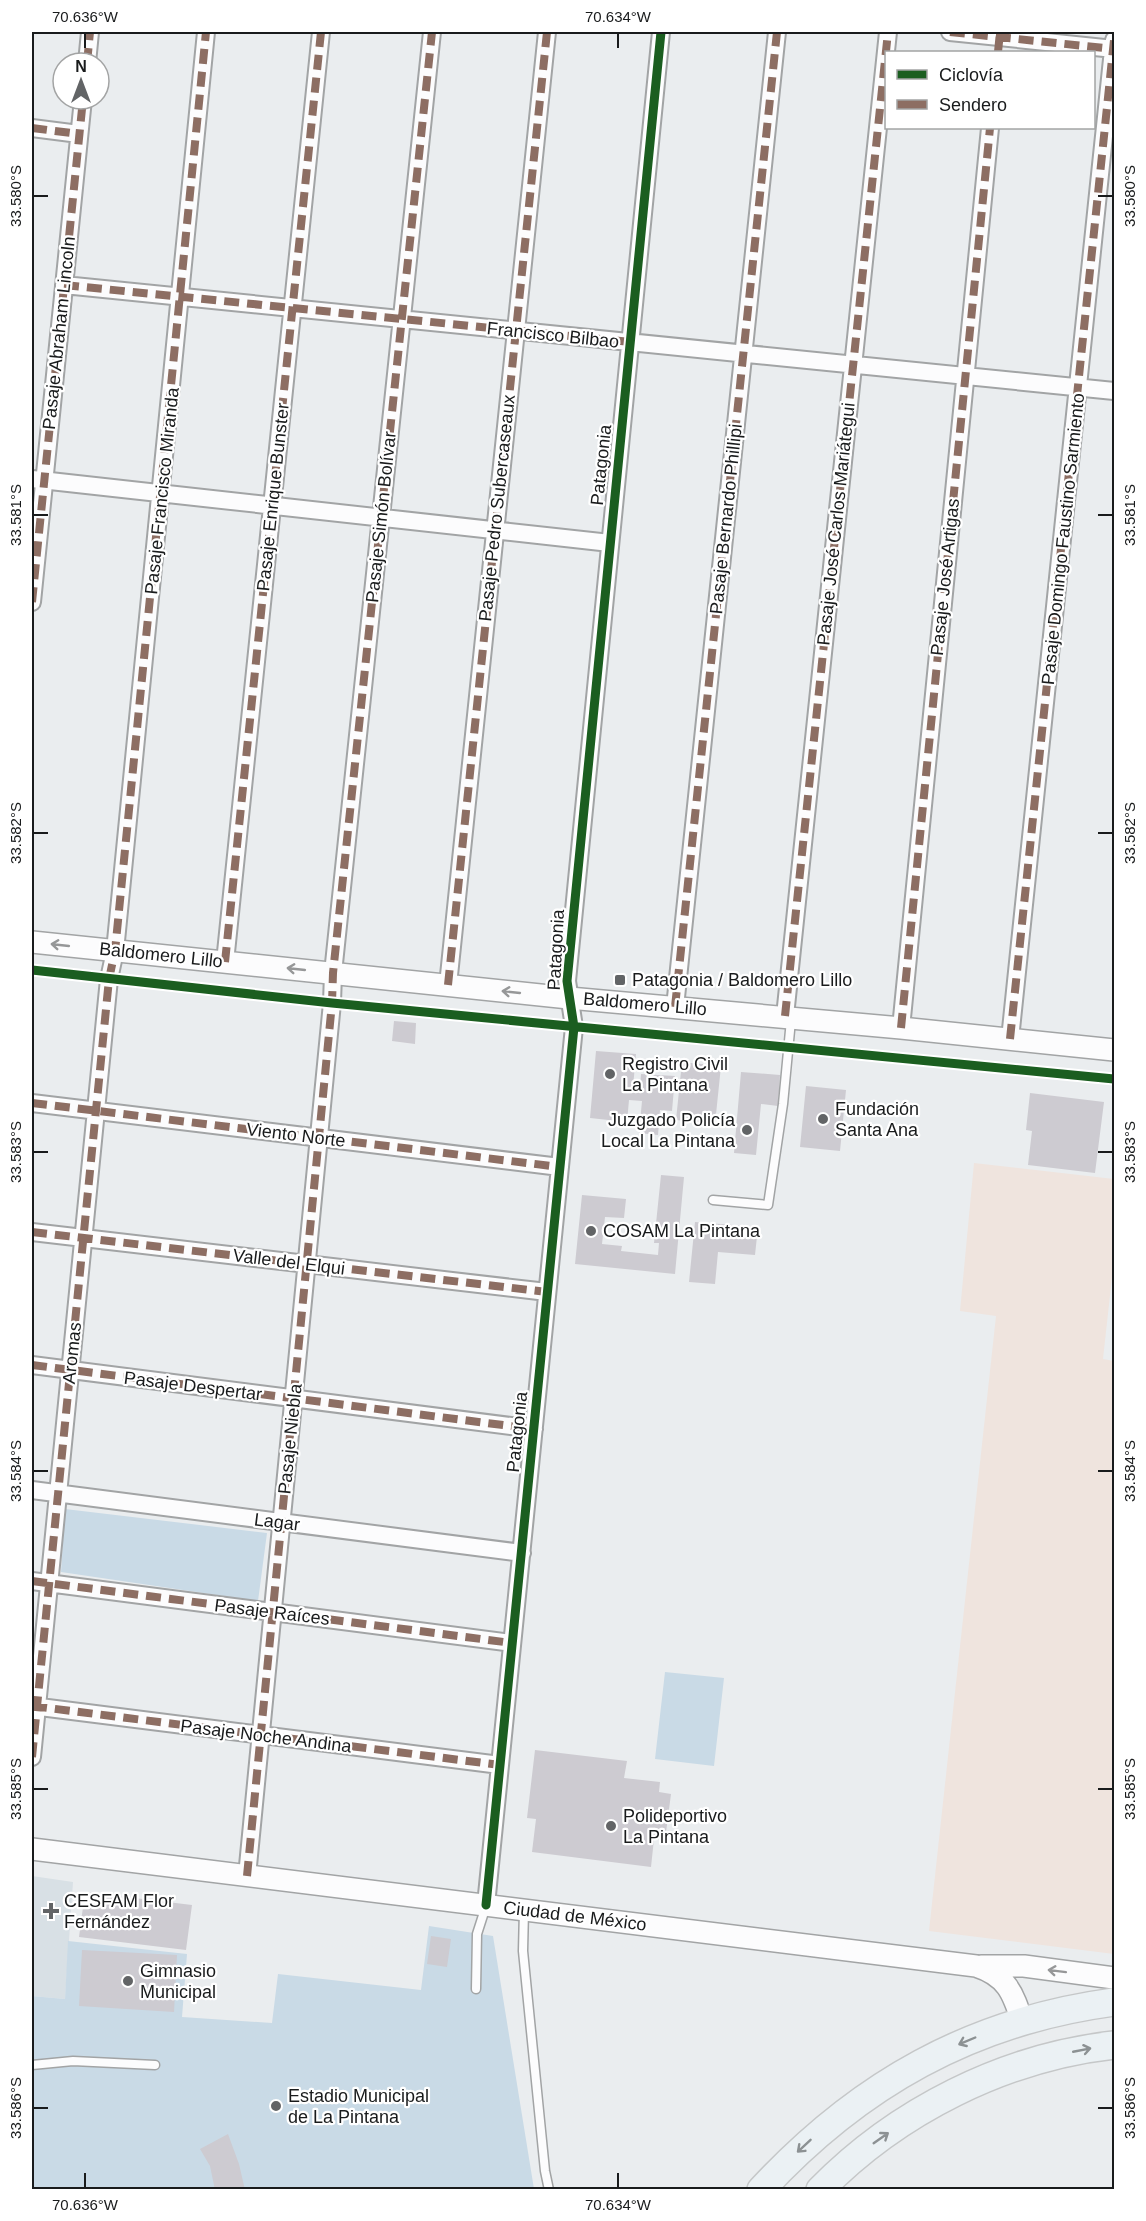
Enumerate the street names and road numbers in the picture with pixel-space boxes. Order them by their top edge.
street label: Pasaje Abraham Lincoln [39,235,79,431]
street label: Francisco Bilbao [486,318,620,352]
street label: Pasaje Francisco Miranda [141,385,183,596]
street label: Pasaje Domingo Faustino Sarmiento [1038,392,1088,686]
street label: Pasaje Pedro Subercaseaux [475,394,519,622]
street label: Pasaje Enrique Bunster [253,402,293,592]
street label: Pasaje José Carlos Mariátegui [813,402,859,646]
street label: Patagonia [587,423,615,506]
street label: Pasaje Bernardo Phillipi [706,423,746,615]
street label: Pasaje Simón Bolívar [362,430,400,604]
street label: Pasaje José Artigas [927,497,963,657]
street label: Patagonia [544,908,568,991]
street label: Baldomero Lillo [98,939,224,971]
street label: Baldomero Lillo [582,989,708,1019]
street label: Viento Norte [245,1119,347,1151]
street label: Valle del Elqui [232,1245,346,1279]
street label: Aromas [59,1321,85,1385]
street label: Pasaje Despertar [123,1368,263,1404]
street label: Pasaje Niebla [274,1382,306,1495]
street label: Patagonia [503,1390,531,1473]
street label: Lagar [253,1509,301,1535]
street label: Pasaje Raíces [213,1595,331,1629]
street label: Pasaje Noche Andina [179,1716,354,1757]
street label: Ciudad de México [502,1897,648,1935]

